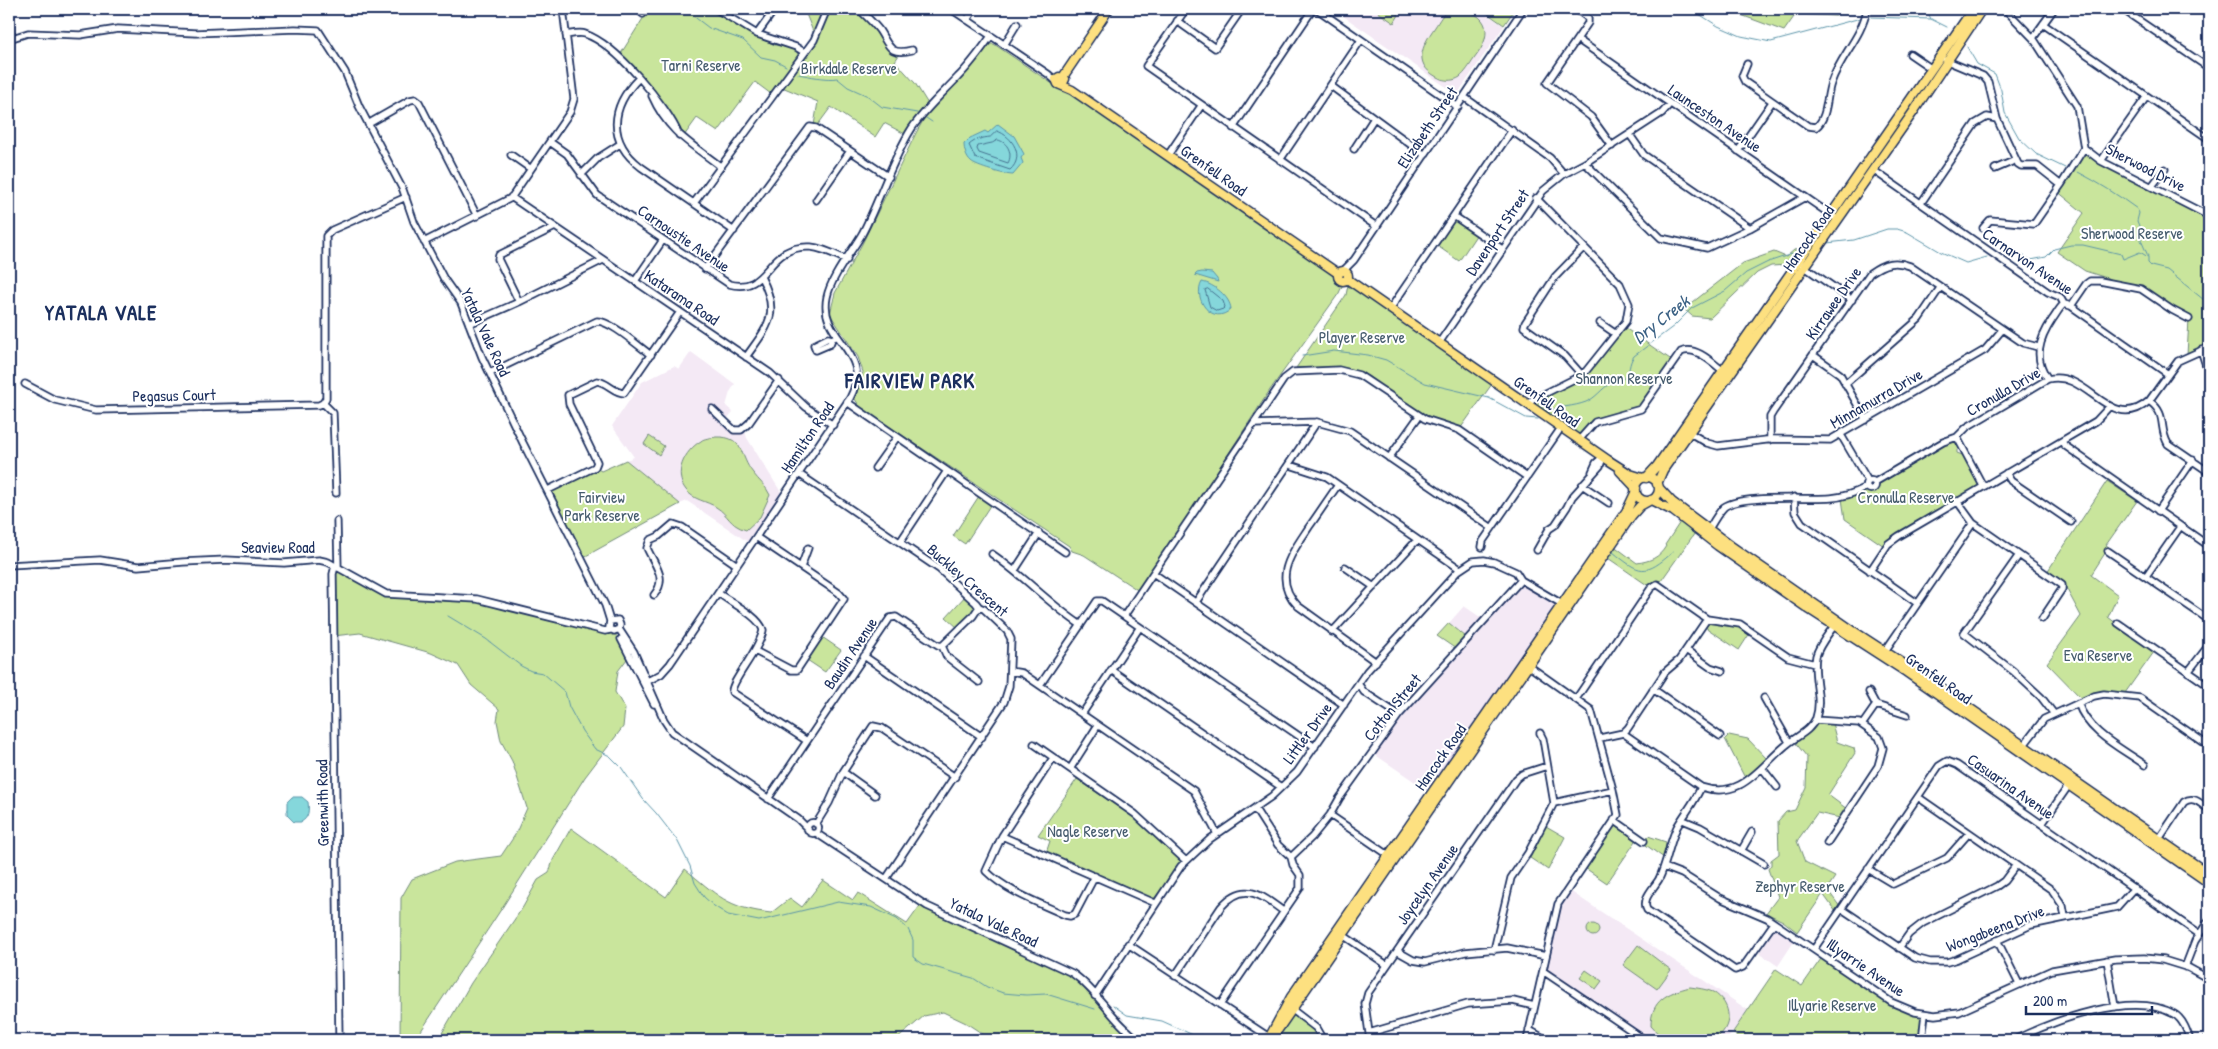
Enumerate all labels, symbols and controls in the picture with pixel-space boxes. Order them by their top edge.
park label: Tarni Reserve [661,54,741,76]
park label: Birkdale Reserve [801,57,898,79]
street label: Launceston Avenue [1664,79,1766,158]
street label: Elizabeth Street [1392,81,1463,172]
street label: Sherwood Drive [2102,137,2190,197]
street label: Grenfell Road [1176,139,1252,201]
street label: Davenport Street [1460,184,1534,280]
street label: Carnoustie Avenue [633,199,735,277]
street label: Hancock Road [1777,200,1839,276]
street label: Carnarvon Avenue [1978,222,2078,300]
park label: Sherwood Reserve [2081,222,2184,244]
street label: Kirrawee Drive [1800,262,1867,344]
street label: Katarama Road [640,264,724,330]
street label: Yatala Vale Road [456,284,516,380]
water label: Dry Creek [1627,288,1696,349]
district label: YATALA VALE [45,298,157,327]
park label: Player Reserve [1319,326,1406,348]
street label: Cronulla Drive [1962,361,2045,421]
street label: Minnamurra Drive [1826,362,1927,433]
district label: FAIRVIEW PARK [844,366,975,395]
park label: Shannon Reserve [1575,367,1673,389]
street label: Grenfell Road [1509,370,1585,432]
street label: Pegasus Court [132,383,216,407]
street label: Hamilton Road [775,397,839,477]
park label: Fairview Park Reserve [564,486,640,526]
park label: Cronulla Reserve [1858,486,1955,508]
street label: Seaview Road [241,536,315,558]
street label: Buckley Crescent [923,539,1014,622]
street label: Baudin Avenue [818,612,882,693]
park label: Eva Reserve [2064,644,2133,666]
street label: Grenfell Road [1901,647,1977,709]
street label: Cotton Street [1358,668,1426,745]
street label: Littler Drive [1277,697,1337,768]
street label: Hancock Road [1409,719,1471,795]
street label: Casuarina Avenue [1963,748,2059,824]
street label: Greenwith Road [310,759,334,847]
park label: Nagle Reserve [1047,820,1129,842]
street label: Joycelyn Avenue [1391,839,1463,929]
park label: Zephyr Reserve [1755,875,1846,897]
street label: Yatala Vale Road [946,892,1042,952]
street label: Wongabeena Drive [1943,899,2048,957]
street label: Illyarrie Avenue [1822,933,1910,1002]
scale bar [2026,984,2152,1016]
text: 200 m [2033,990,2067,1011]
park label: Illyarie Reserve [1788,994,1877,1016]

